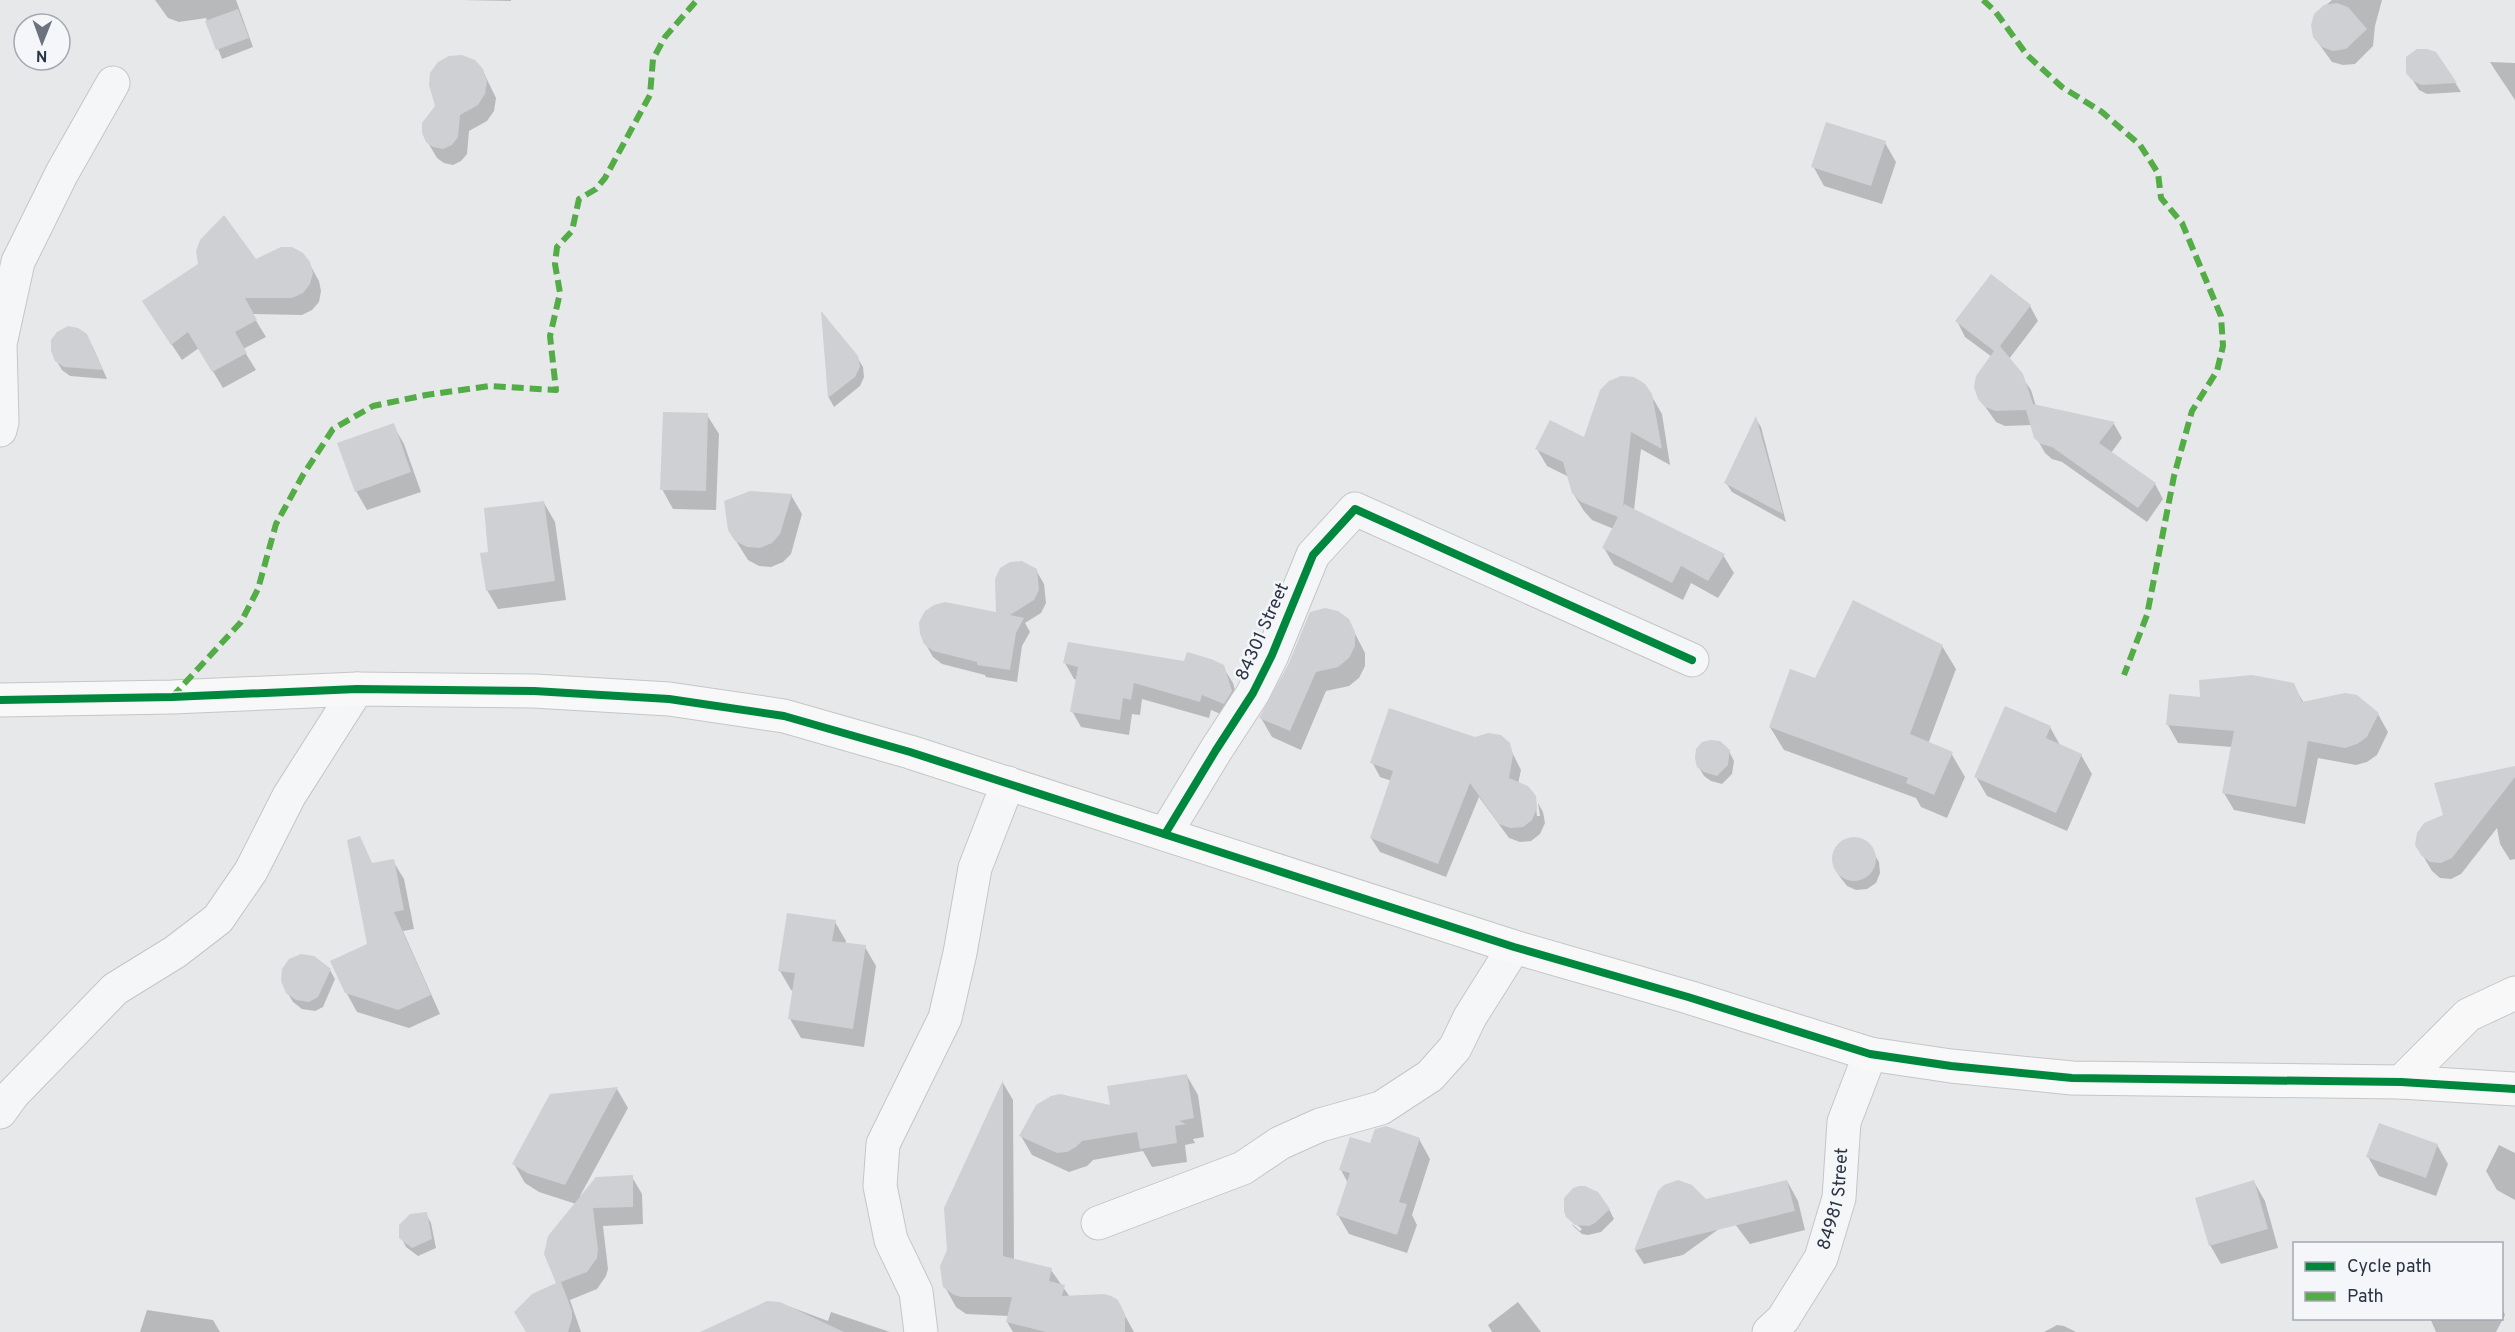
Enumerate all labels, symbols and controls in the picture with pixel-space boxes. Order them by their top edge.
north arrow [12,12,72,72]
text: N [36,45,48,65]
street label: 84301 Street [1231,579,1295,685]
street label: 84981 Street [1813,1147,1854,1253]
legend [2293,1242,2503,1320]
text: Cycle path [2347,1256,2432,1279]
text: Path [2347,1286,2384,1309]

